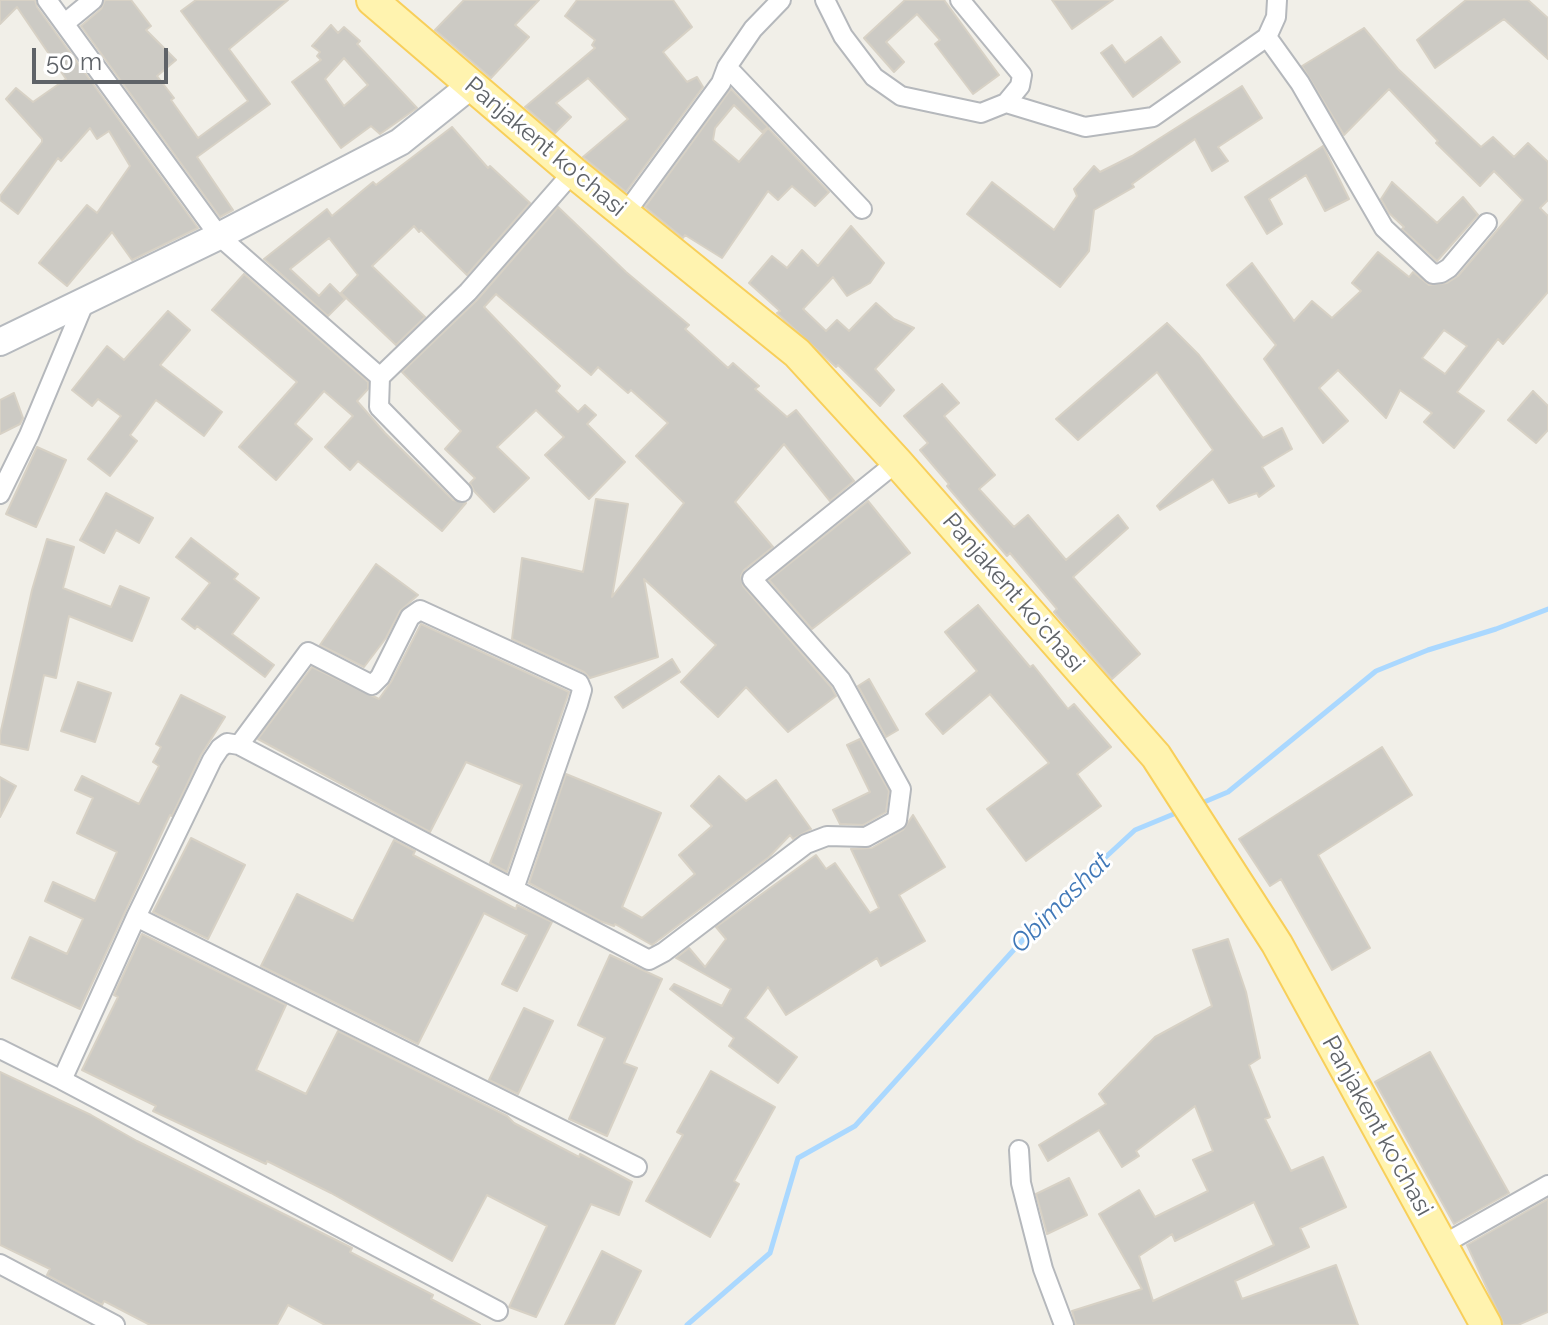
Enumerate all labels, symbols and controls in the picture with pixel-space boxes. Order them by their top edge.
scale bar [36,32,172,82]
text: 50 m [46,47,102,76]
street label: Panjakent ko'chasi [459,71,631,223]
street label: Panjakent ko'chasi [936,508,1090,678]
water label: Obimashat [1005,847,1117,959]
street label: Panjakent ko'chasi [1316,1031,1438,1221]

